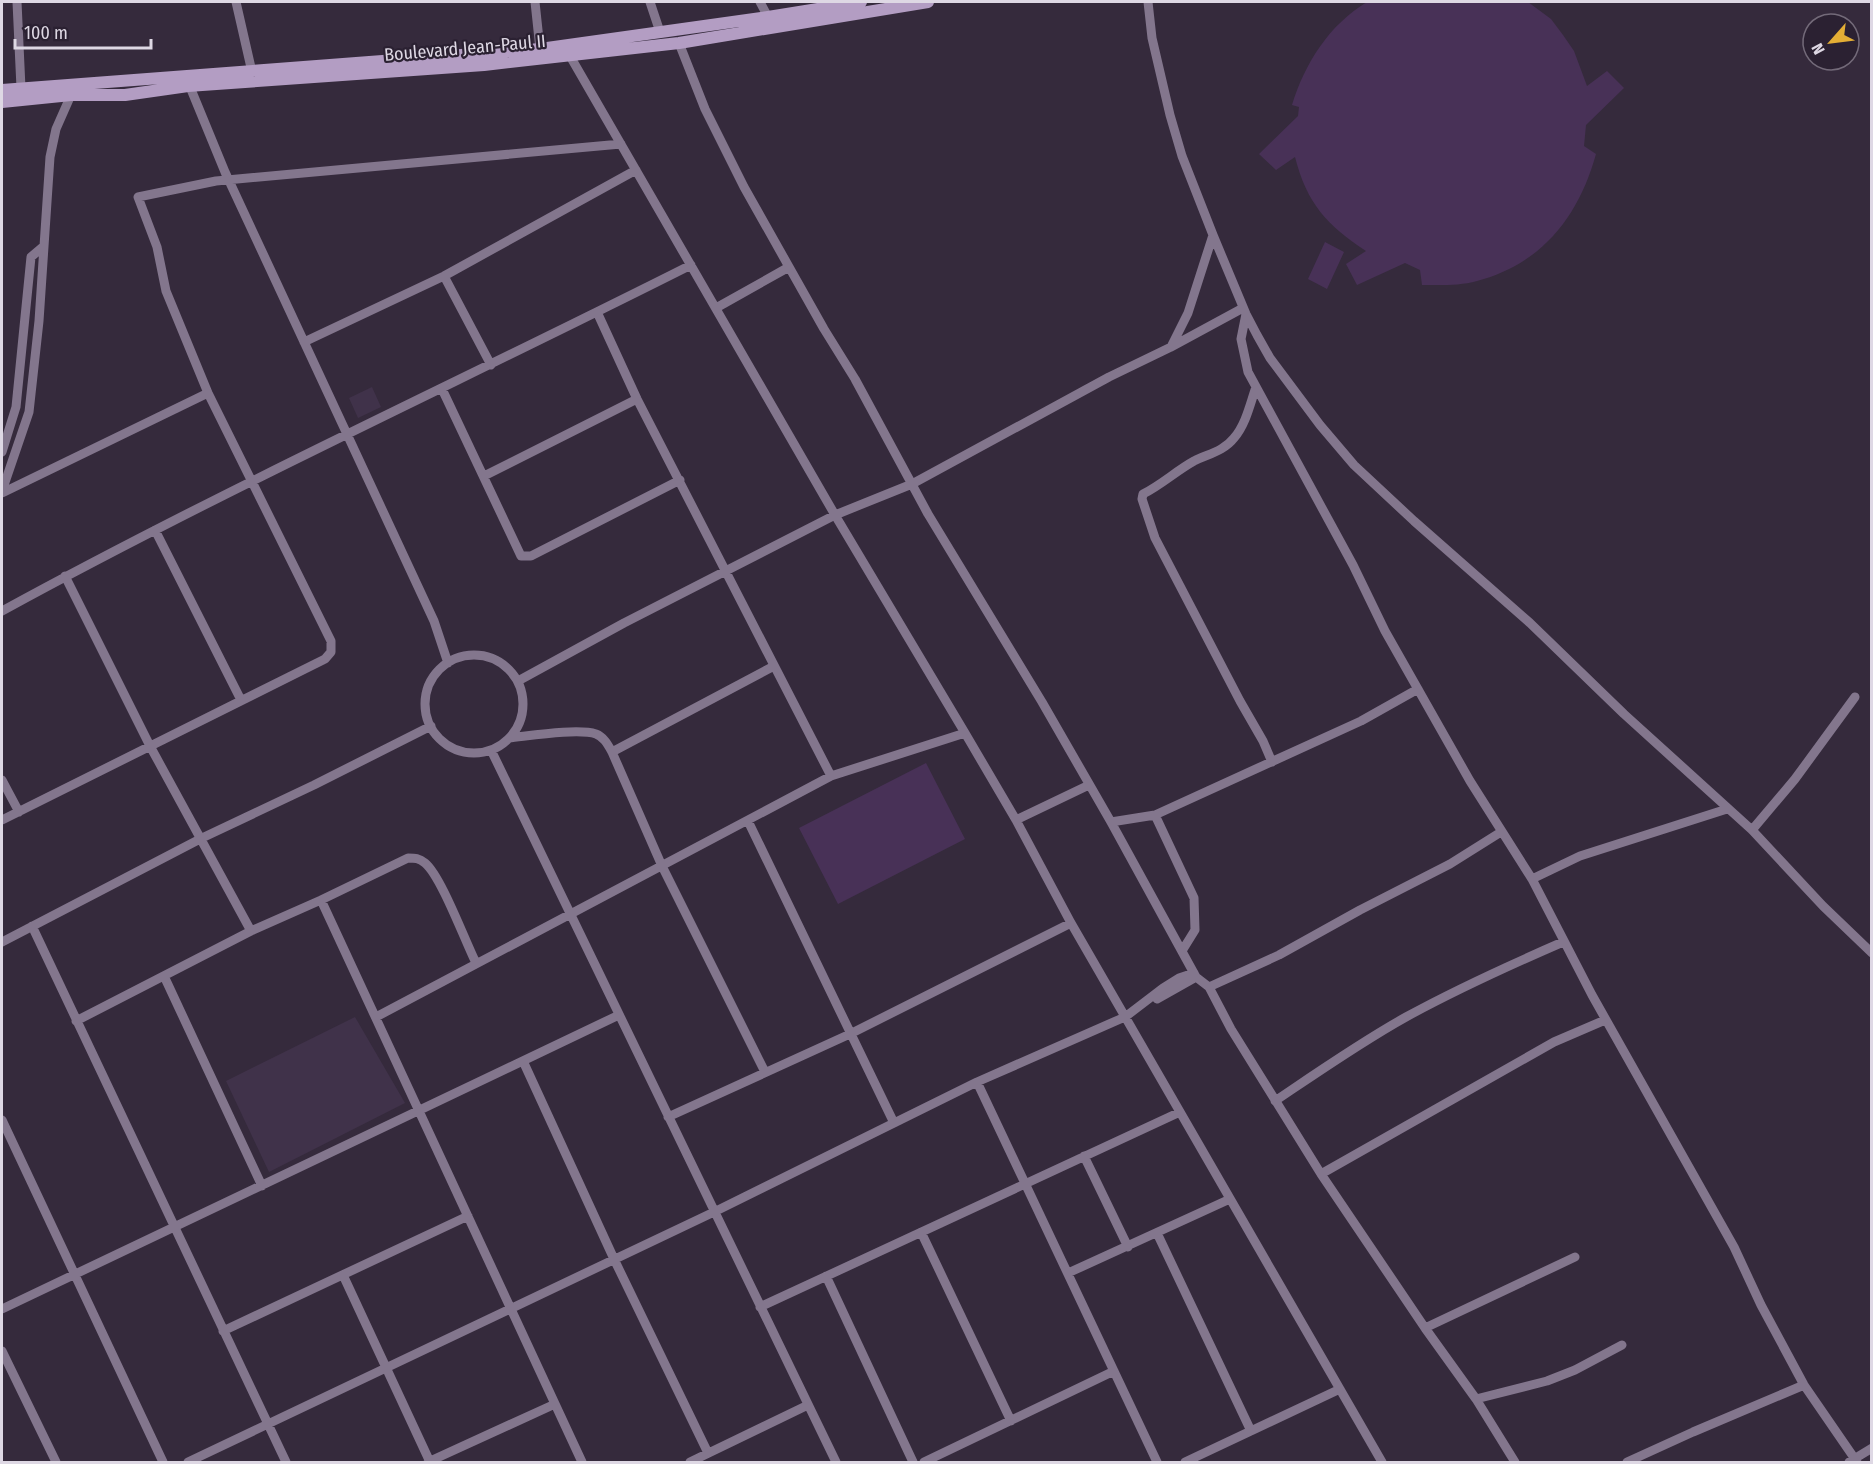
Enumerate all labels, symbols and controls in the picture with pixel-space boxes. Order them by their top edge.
scale bar [15,12,152,50]
north arrow [1801,12,1861,72]
text: 100 m [24,22,68,44]
street label: Boulevard Jean-Paul II [383,30,547,66]
text: N [1808,40,1829,58]

